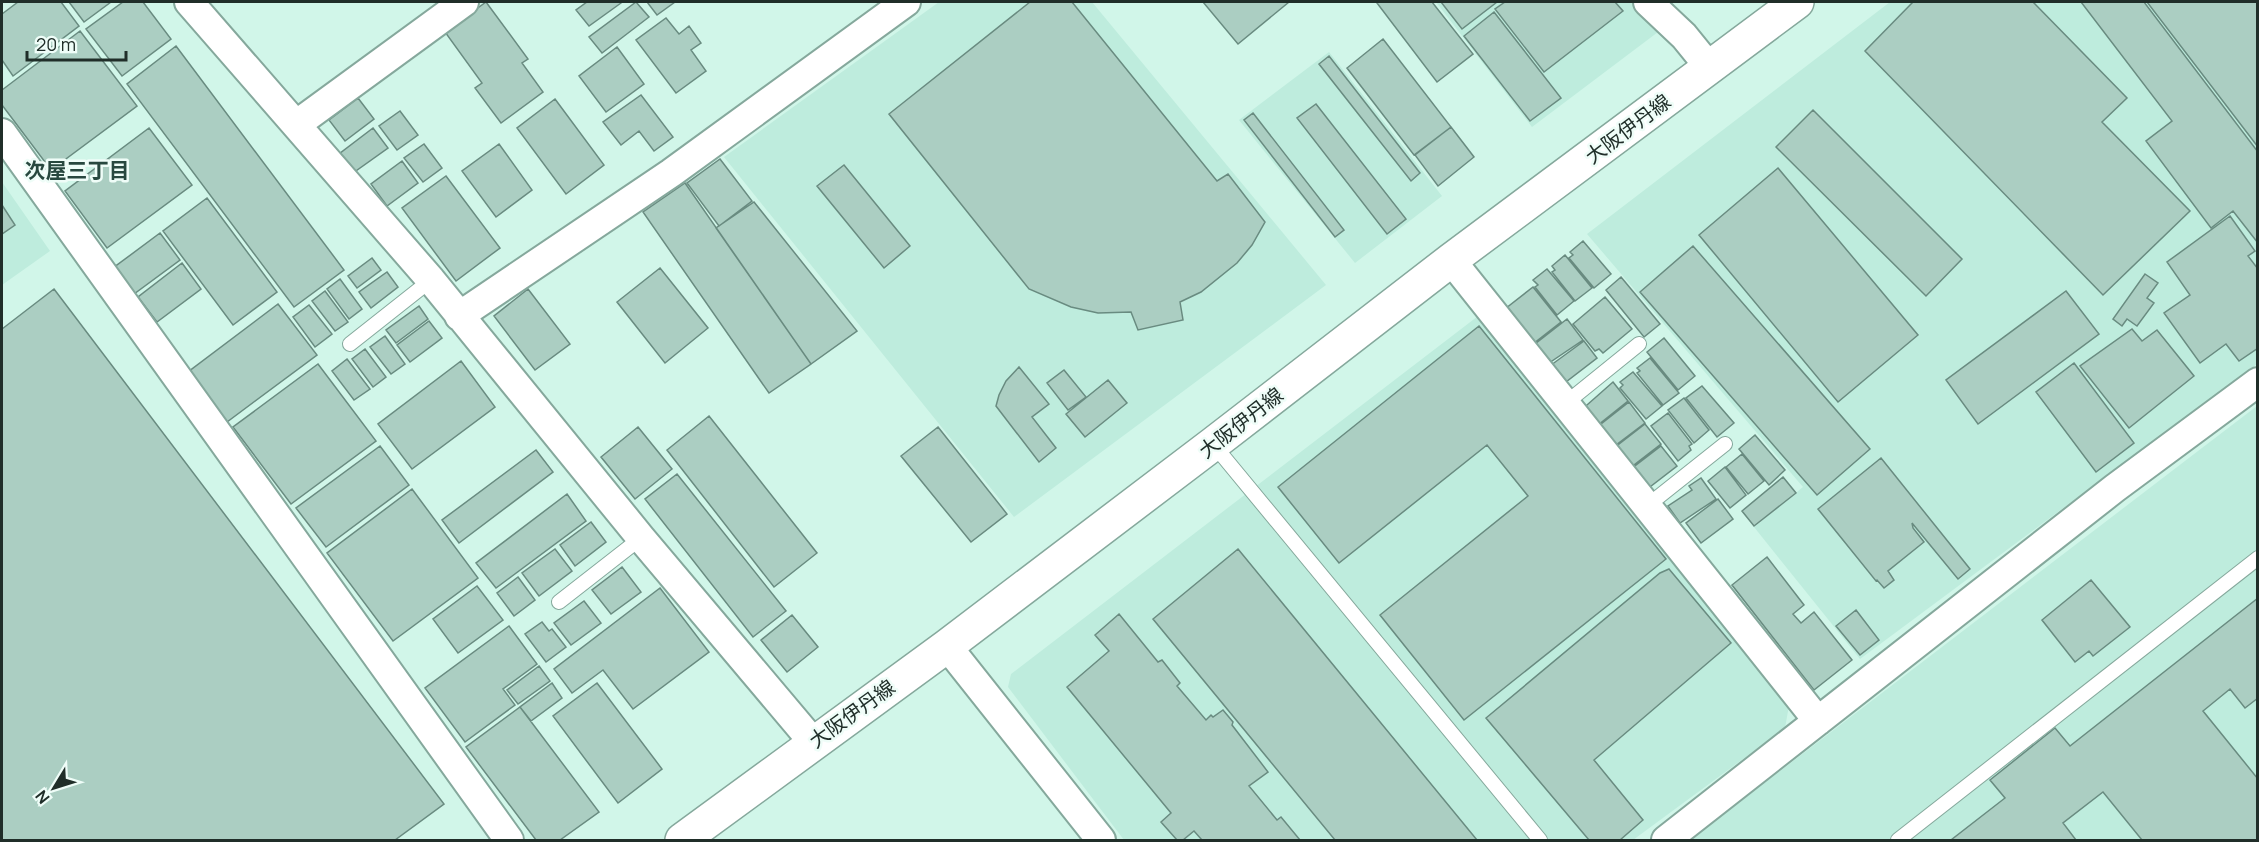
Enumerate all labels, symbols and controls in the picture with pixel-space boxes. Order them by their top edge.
scale bar [27,24,126,62]
text: 20 m [36,32,76,56]
street label: 大阪伊丹線 [1580,88,1676,169]
district label: 次屋三丁目 [25,156,130,184]
street label: 大阪伊丹線 [1193,381,1288,464]
street label: 大阪伊丹線 [803,673,900,754]
north arrow [24,758,84,818]
text: N [30,786,54,809]

